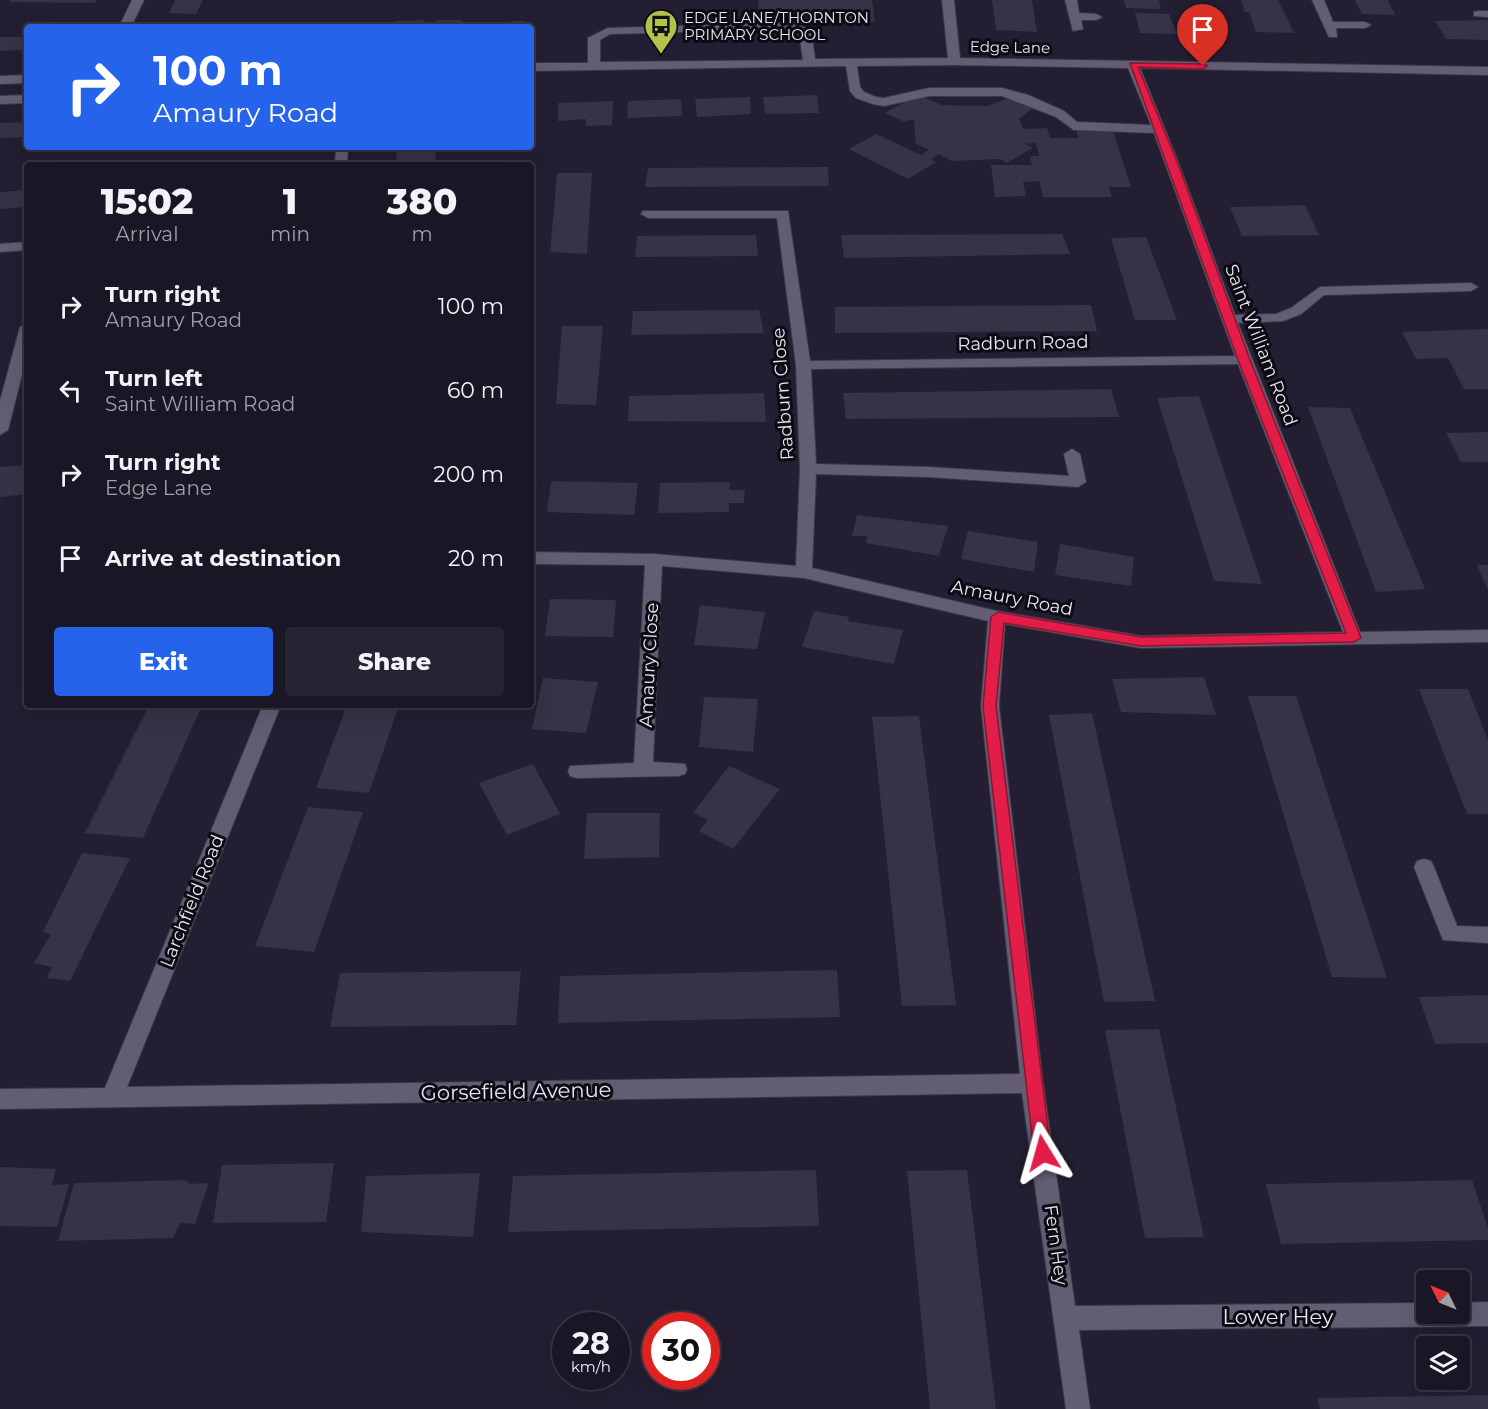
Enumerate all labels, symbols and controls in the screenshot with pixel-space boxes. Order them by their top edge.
pin [1177,4,1228,66]
bus stop icon: EDGE LANE/THORNTON PRIMARY SCHOOL [643,8,679,55]
place label: EDGE LANE/THORNTON PRIMARY SCHOOL [684,8,869,44]
icon: arrive [1186,13,1219,46]
street label: Edge Lane [970,37,1050,57]
text: 100 m [153,44,282,96]
icon: right [54,48,132,126]
text: Amaury Road [153,96,338,129]
text: 15:02 [101,179,193,223]
text: 1 [283,179,297,223]
text: 380 [387,179,457,223]
text: Arrival [115,222,179,246]
text: min [270,222,310,246]
text: m [411,222,433,246]
street label: Saint William Road [1220,261,1302,429]
text: Turn right [105,281,220,308]
icon: right [54,290,87,323]
text: 100 m [438,293,504,320]
text: Amaury Road [105,308,242,332]
street label: Radburn Close [767,327,799,461]
street label: Radburn Road [957,331,1089,355]
text: Turn left [105,365,203,392]
icon: left [54,374,87,407]
text: 60 m [447,377,504,404]
text: Saint William Road [105,392,295,416]
text: Turn right [105,449,220,476]
icon: right [54,458,87,491]
text: 200 m [433,461,504,488]
text: Edge Lane [105,476,212,500]
icon: arrive [54,542,87,575]
text: Arrive at destination [105,545,341,572]
text: 20 m [448,545,504,572]
street label: Amaury Road [949,575,1075,621]
street label: Amaury Close [635,602,663,728]
button: Exit [54,627,273,696]
button: Share [285,627,504,696]
street label: Larchfield Road [155,831,229,971]
street label: Gorsefield Avenue [420,1077,612,1105]
position arrow [1011,1121,1075,1185]
street label: Fern Hey [1039,1203,1073,1287]
north arrow [1416,1270,1470,1324]
map controls [1416,1270,1470,1390]
street label: Lower Hey [1223,1304,1334,1329]
speed limit sign: 30 [642,1312,720,1390]
text: 28 [572,1325,610,1362]
button: layers [1416,1336,1470,1390]
text: km/h [571,1357,611,1376]

